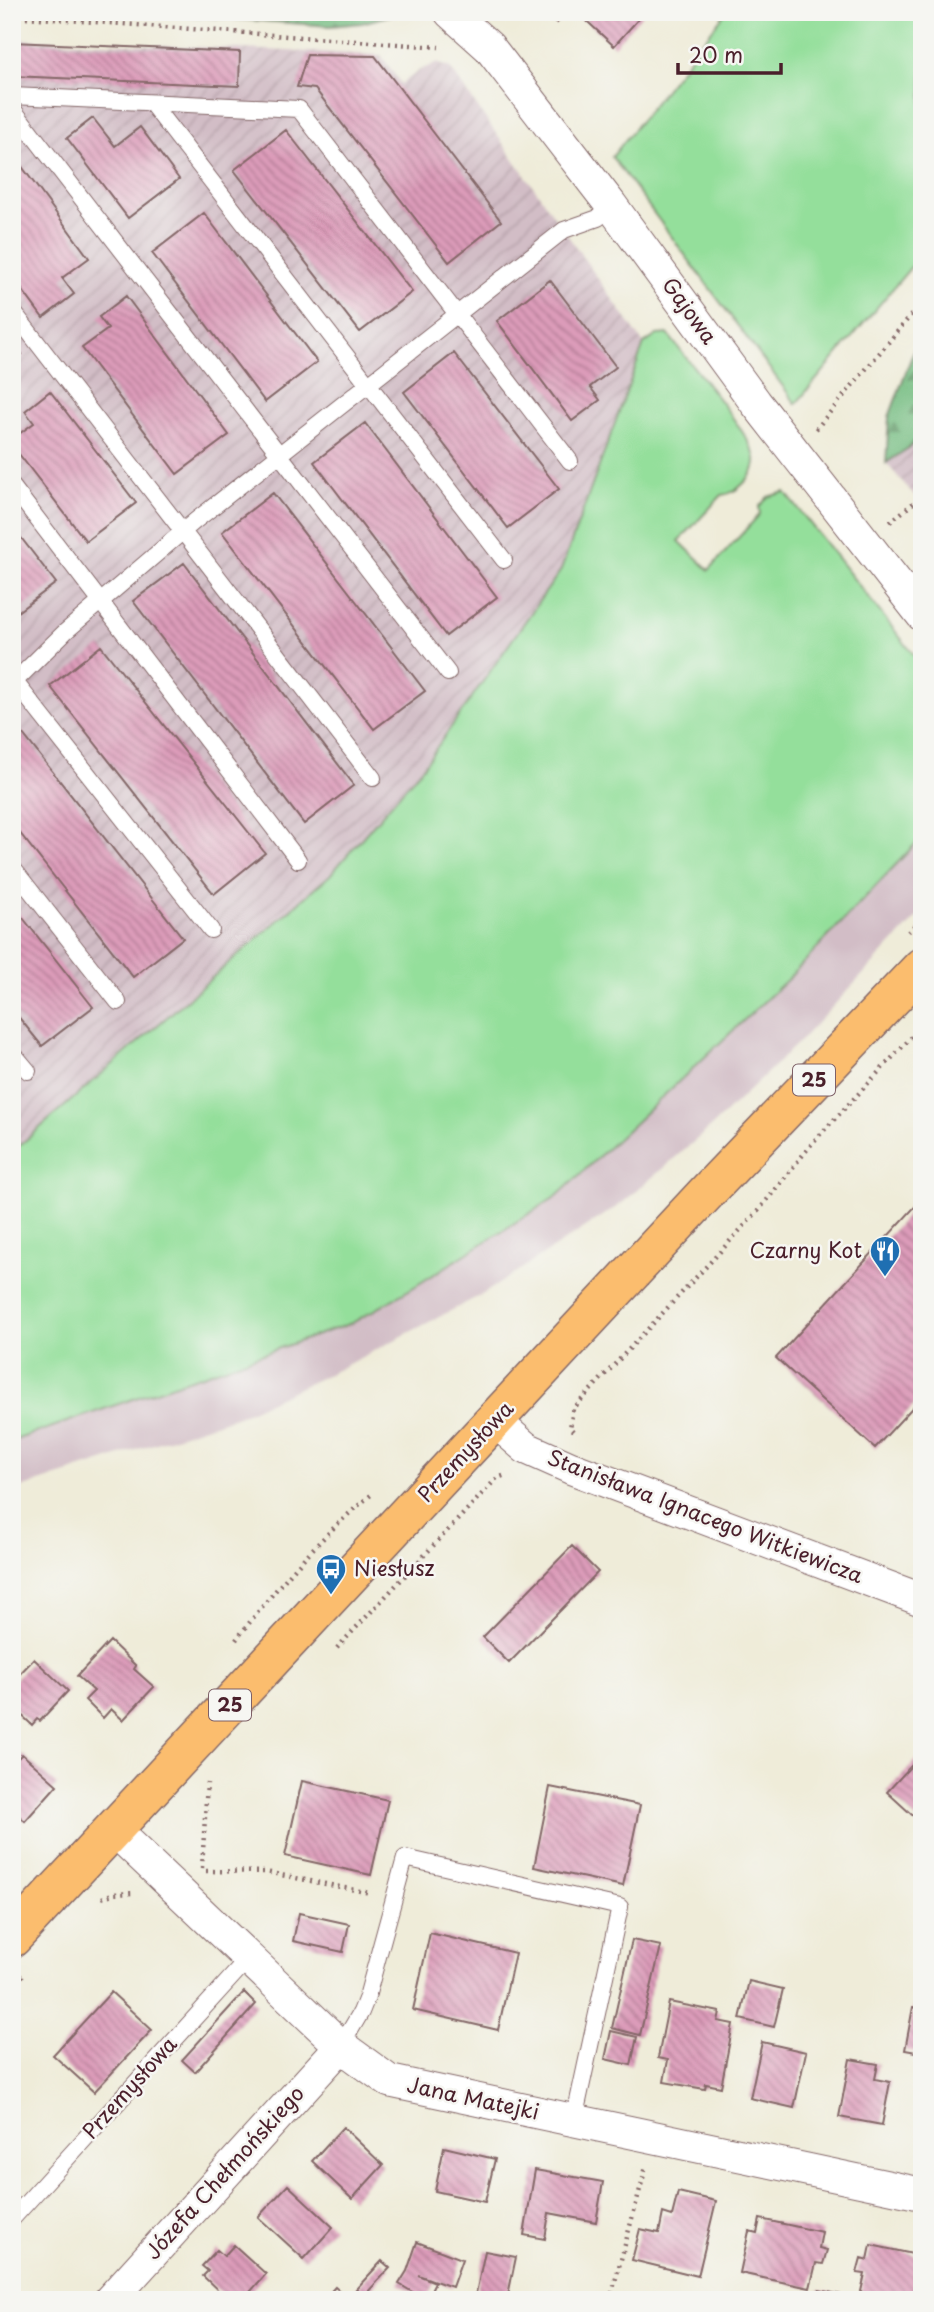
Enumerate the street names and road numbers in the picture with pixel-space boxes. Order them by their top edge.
street label: Gajowa [655,270,726,350]
road number: 25 [793,1064,835,1096]
street label: Przemysłowa [409,1393,520,1509]
street label: Stanisława Ignacego Witkiewicza [543,1440,869,1590]
road number: 25 [209,1690,251,1721]
street label: Przemysłowa [74,2028,183,2145]
street label: Jana Matejki [404,2067,542,2127]
street label: Józefa Chełmońskiego [136,2077,311,2266]

